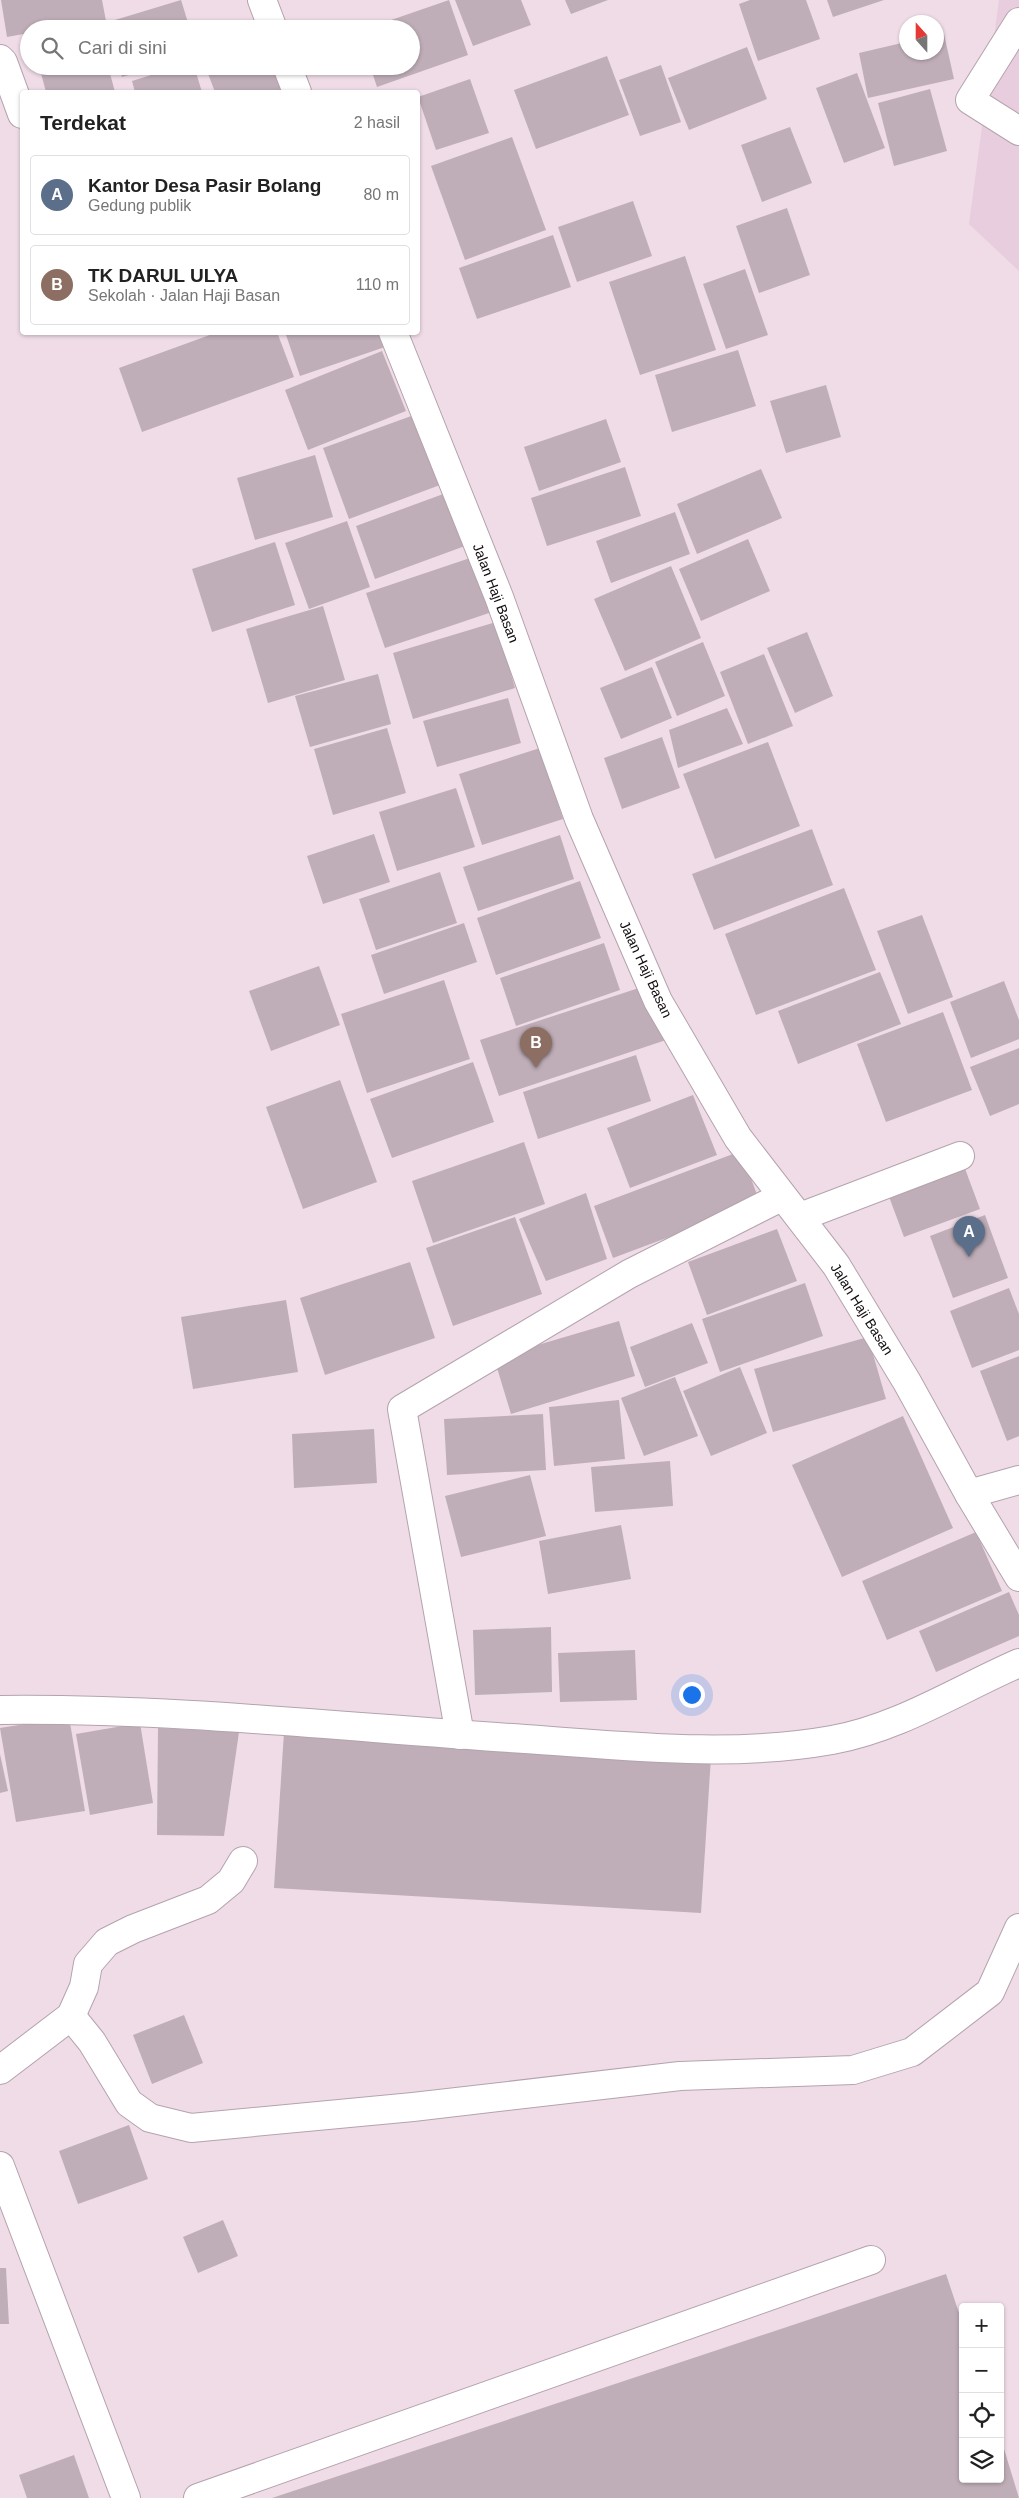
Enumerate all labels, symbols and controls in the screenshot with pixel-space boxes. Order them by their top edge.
north arrow [899,15,944,60]
search box [20,20,420,75]
icon: search [38,34,66,62]
text: Cari di sini [78,37,167,58]
text: Terdekat [40,111,126,134]
text: 2 hasil [354,114,400,131]
text: Kantor Desa Pasir Bolang [88,175,321,196]
text: A [51,186,63,203]
text: 80 m [363,186,399,203]
text: Gedung publik [88,197,191,214]
text: TK DARUL ULYA [88,265,238,286]
text: B [51,276,63,293]
text: 110 m [356,276,399,293]
text: Sekolah · Jalan Haji Basan [88,287,280,304]
street label: Jalan Haji Basan [470,541,522,645]
street label: Jalan Haji Basan [617,918,675,1020]
pin: B [520,1027,552,1068]
pin: A [953,1216,985,1257]
street label: Jalan Haji Basan [827,1260,897,1358]
your location [679,1682,705,1708]
map controls [959,2303,1004,2483]
button: + [959,2303,1004,2348]
button: − [959,2348,1004,2393]
button: locate [959,2393,1004,2438]
button: layers [959,2438,1004,2483]

